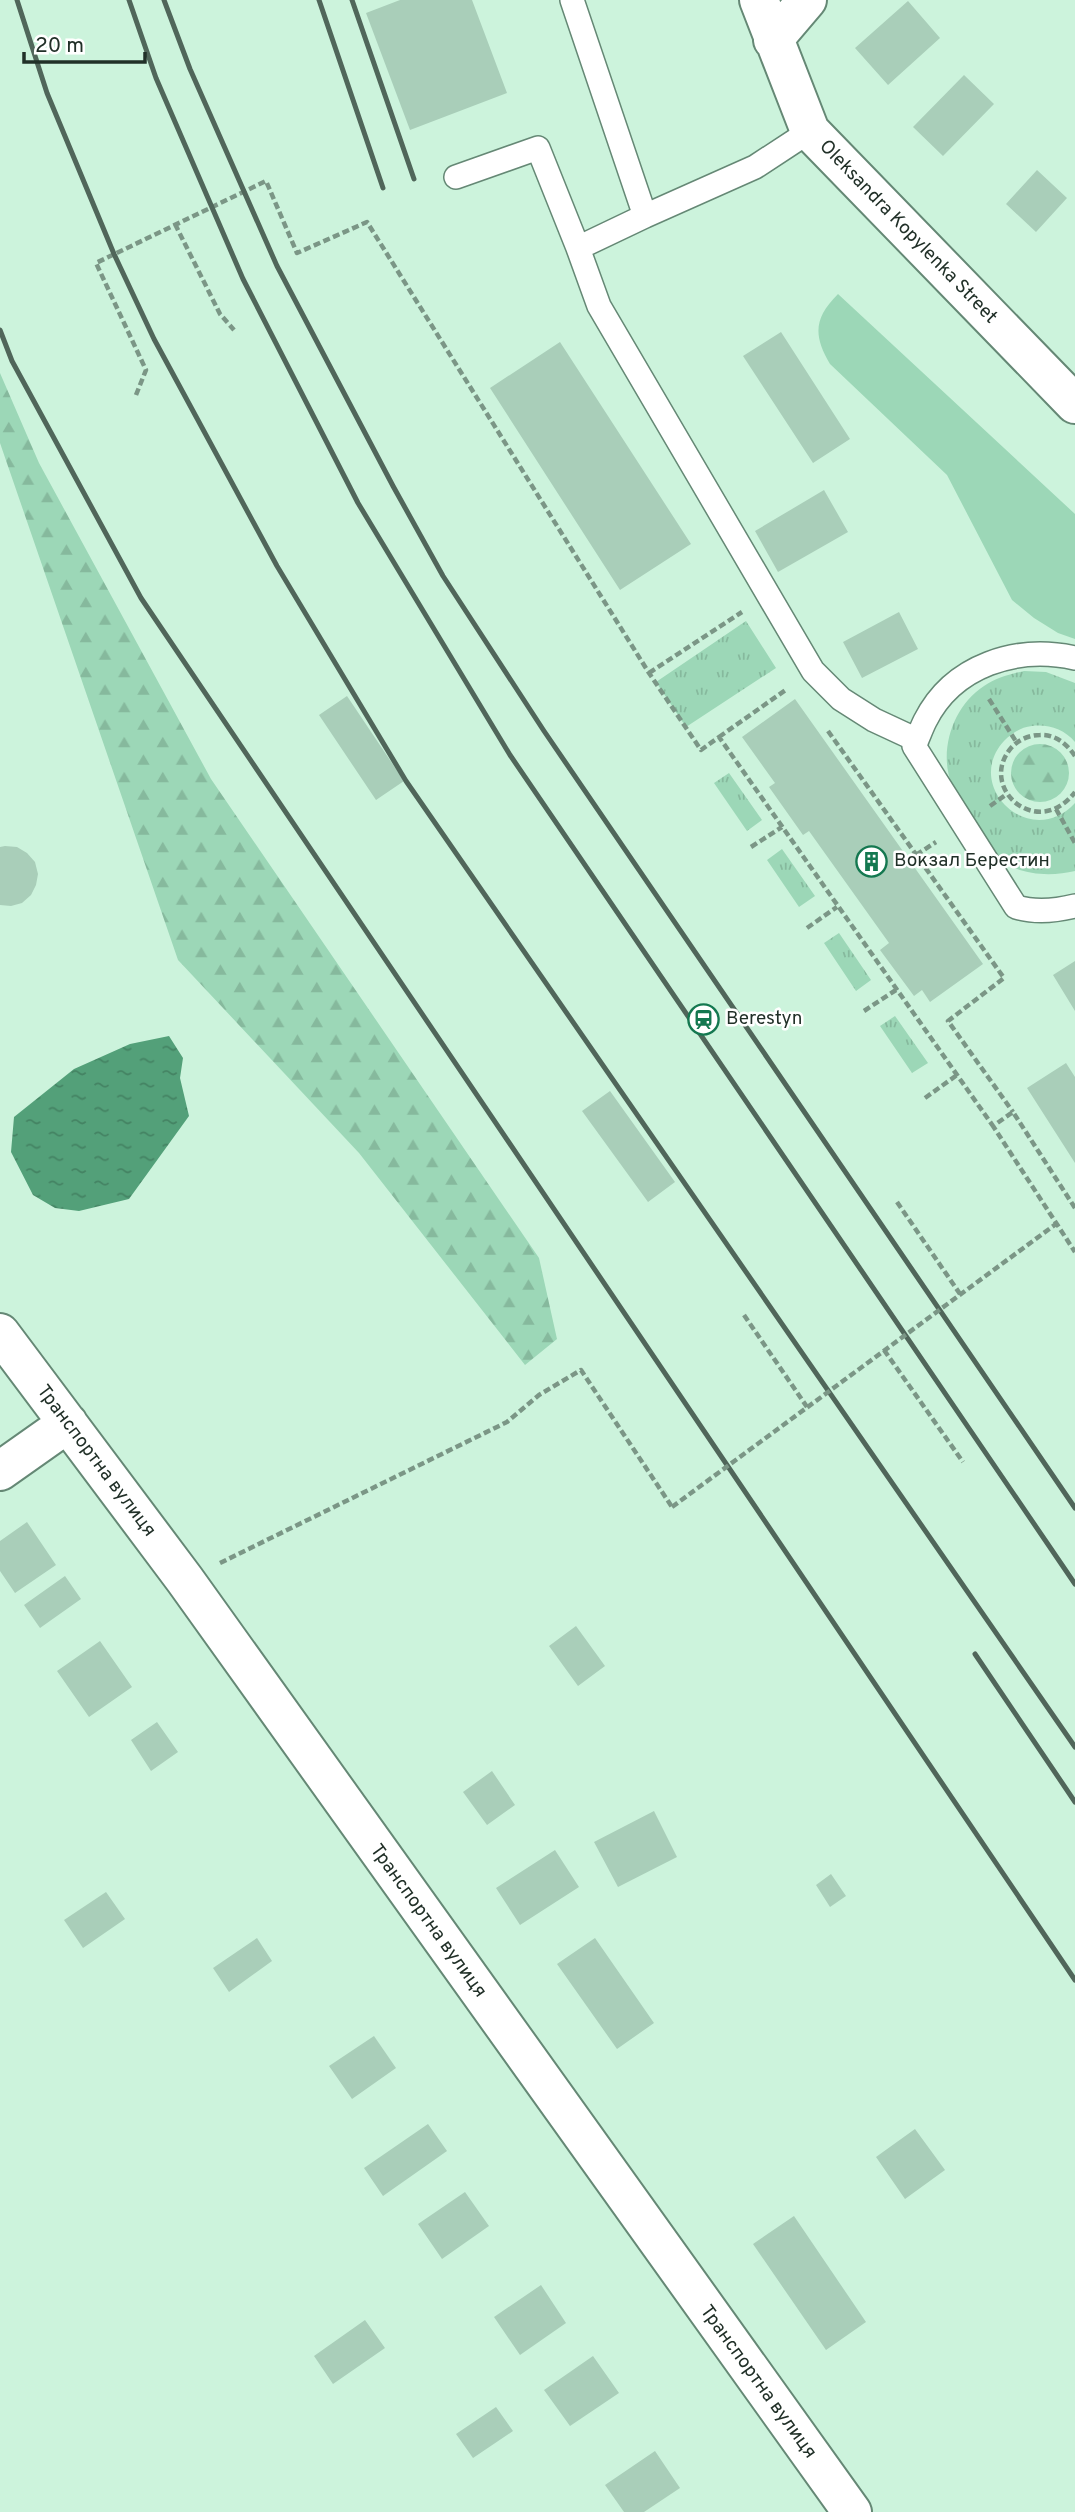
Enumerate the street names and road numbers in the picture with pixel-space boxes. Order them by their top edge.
street label: Oleksandra Kopylenka Street [814,135,1002,329]
street label: Транспортна вулиця [31,1380,161,1542]
street label: Транспортна вулиця [364,1840,492,2002]
street label: Транспортна вулиця [694,2301,822,2463]

